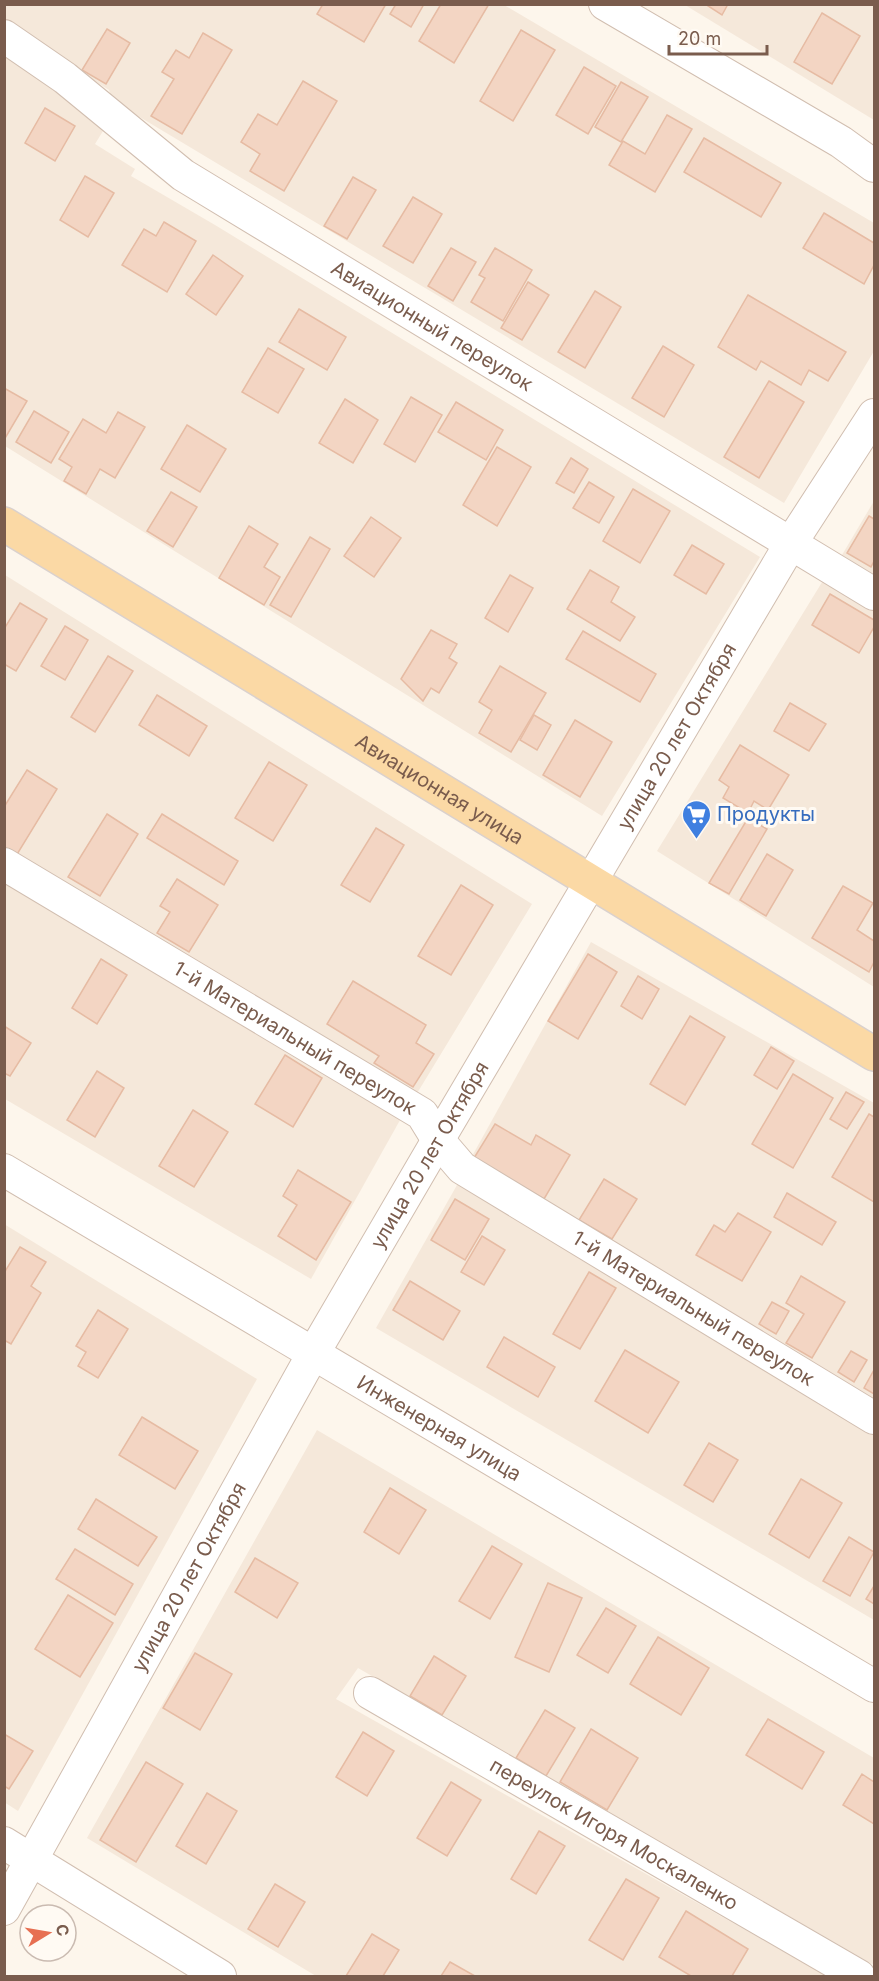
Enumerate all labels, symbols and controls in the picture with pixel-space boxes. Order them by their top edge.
scale bar [669,18,766,56]
text: 20 m [678,28,721,49]
street label: Авиационный переулок [327,256,537,396]
street label: улица 20 лет Октября [612,639,741,834]
street label: Авиационная улица [351,729,528,850]
supermarket icon: Продукты [680,798,712,840]
place label: Продукты [717,802,815,826]
street label: 1-й Материальный переулок [169,956,421,1120]
street label: улица 20 лет Октября [365,1057,494,1253]
street label: 1-й Материальный переулок [568,1226,819,1391]
street label: Инженерная улица [353,1370,526,1486]
street label: улица 20 лет Октября [127,1478,251,1676]
street label: переулок Игоря Москаленко [486,1753,742,1915]
north arrow [18,1903,78,1963]
text: С [52,1922,74,1938]

